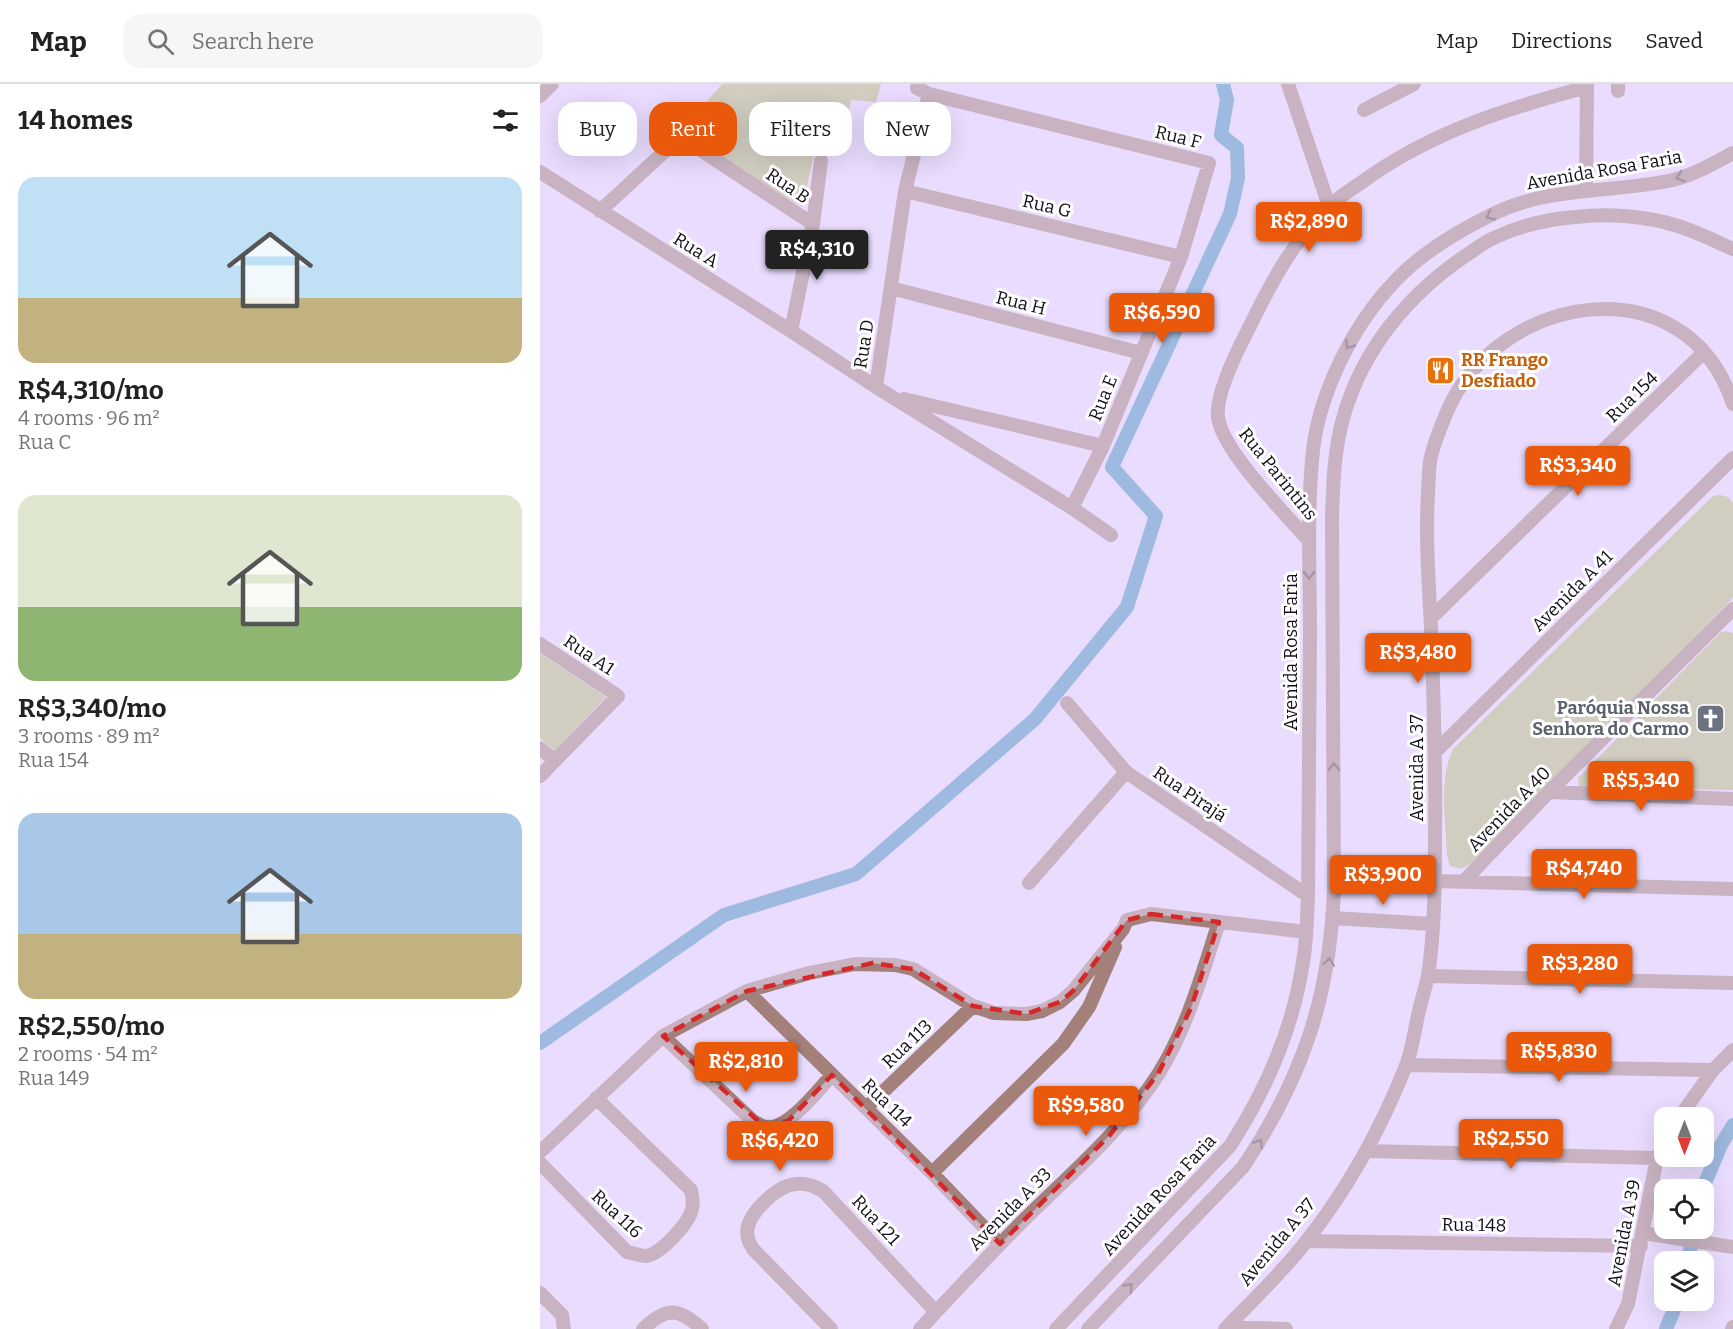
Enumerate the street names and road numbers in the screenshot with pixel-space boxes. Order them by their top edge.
street label: Rua F [1153,121,1203,153]
street label: Avenida Rosa Faria [1525,145,1684,195]
street label: Rua B [762,164,814,208]
street label: Rua G [1020,190,1074,222]
street label: Rua A [669,228,723,272]
street label: Rua H [994,286,1048,320]
street label: Rua D [849,318,879,370]
street label: Rua 154 [1601,367,1663,427]
street label: Rua E [1084,372,1122,424]
street label: Rua Parintins [1234,423,1322,525]
street label: Avenida A 41 [1527,545,1618,636]
street label: Avenida Rosa Faria [1280,573,1302,731]
street label: Rua A1 [560,630,619,680]
street label: Avenida A 37 [1406,714,1428,822]
street label: Rua Pirajá [1149,761,1231,827]
street label: Avenida A 40 [1463,762,1555,856]
street label: Rua 113 [877,1015,937,1073]
street label: Rua 114 [857,1074,917,1133]
street label: Avenida Rosa Faria [1097,1130,1221,1260]
street label: Avenida A 33 [964,1163,1056,1255]
street label: Avenida A 39 [1603,1178,1645,1288]
street label: Rua 116 [587,1185,647,1243]
street label: Rua 121 [847,1190,905,1250]
street label: Avenida A 37 [1234,1194,1320,1290]
street label: Rua 148 [1441,1213,1507,1237]

